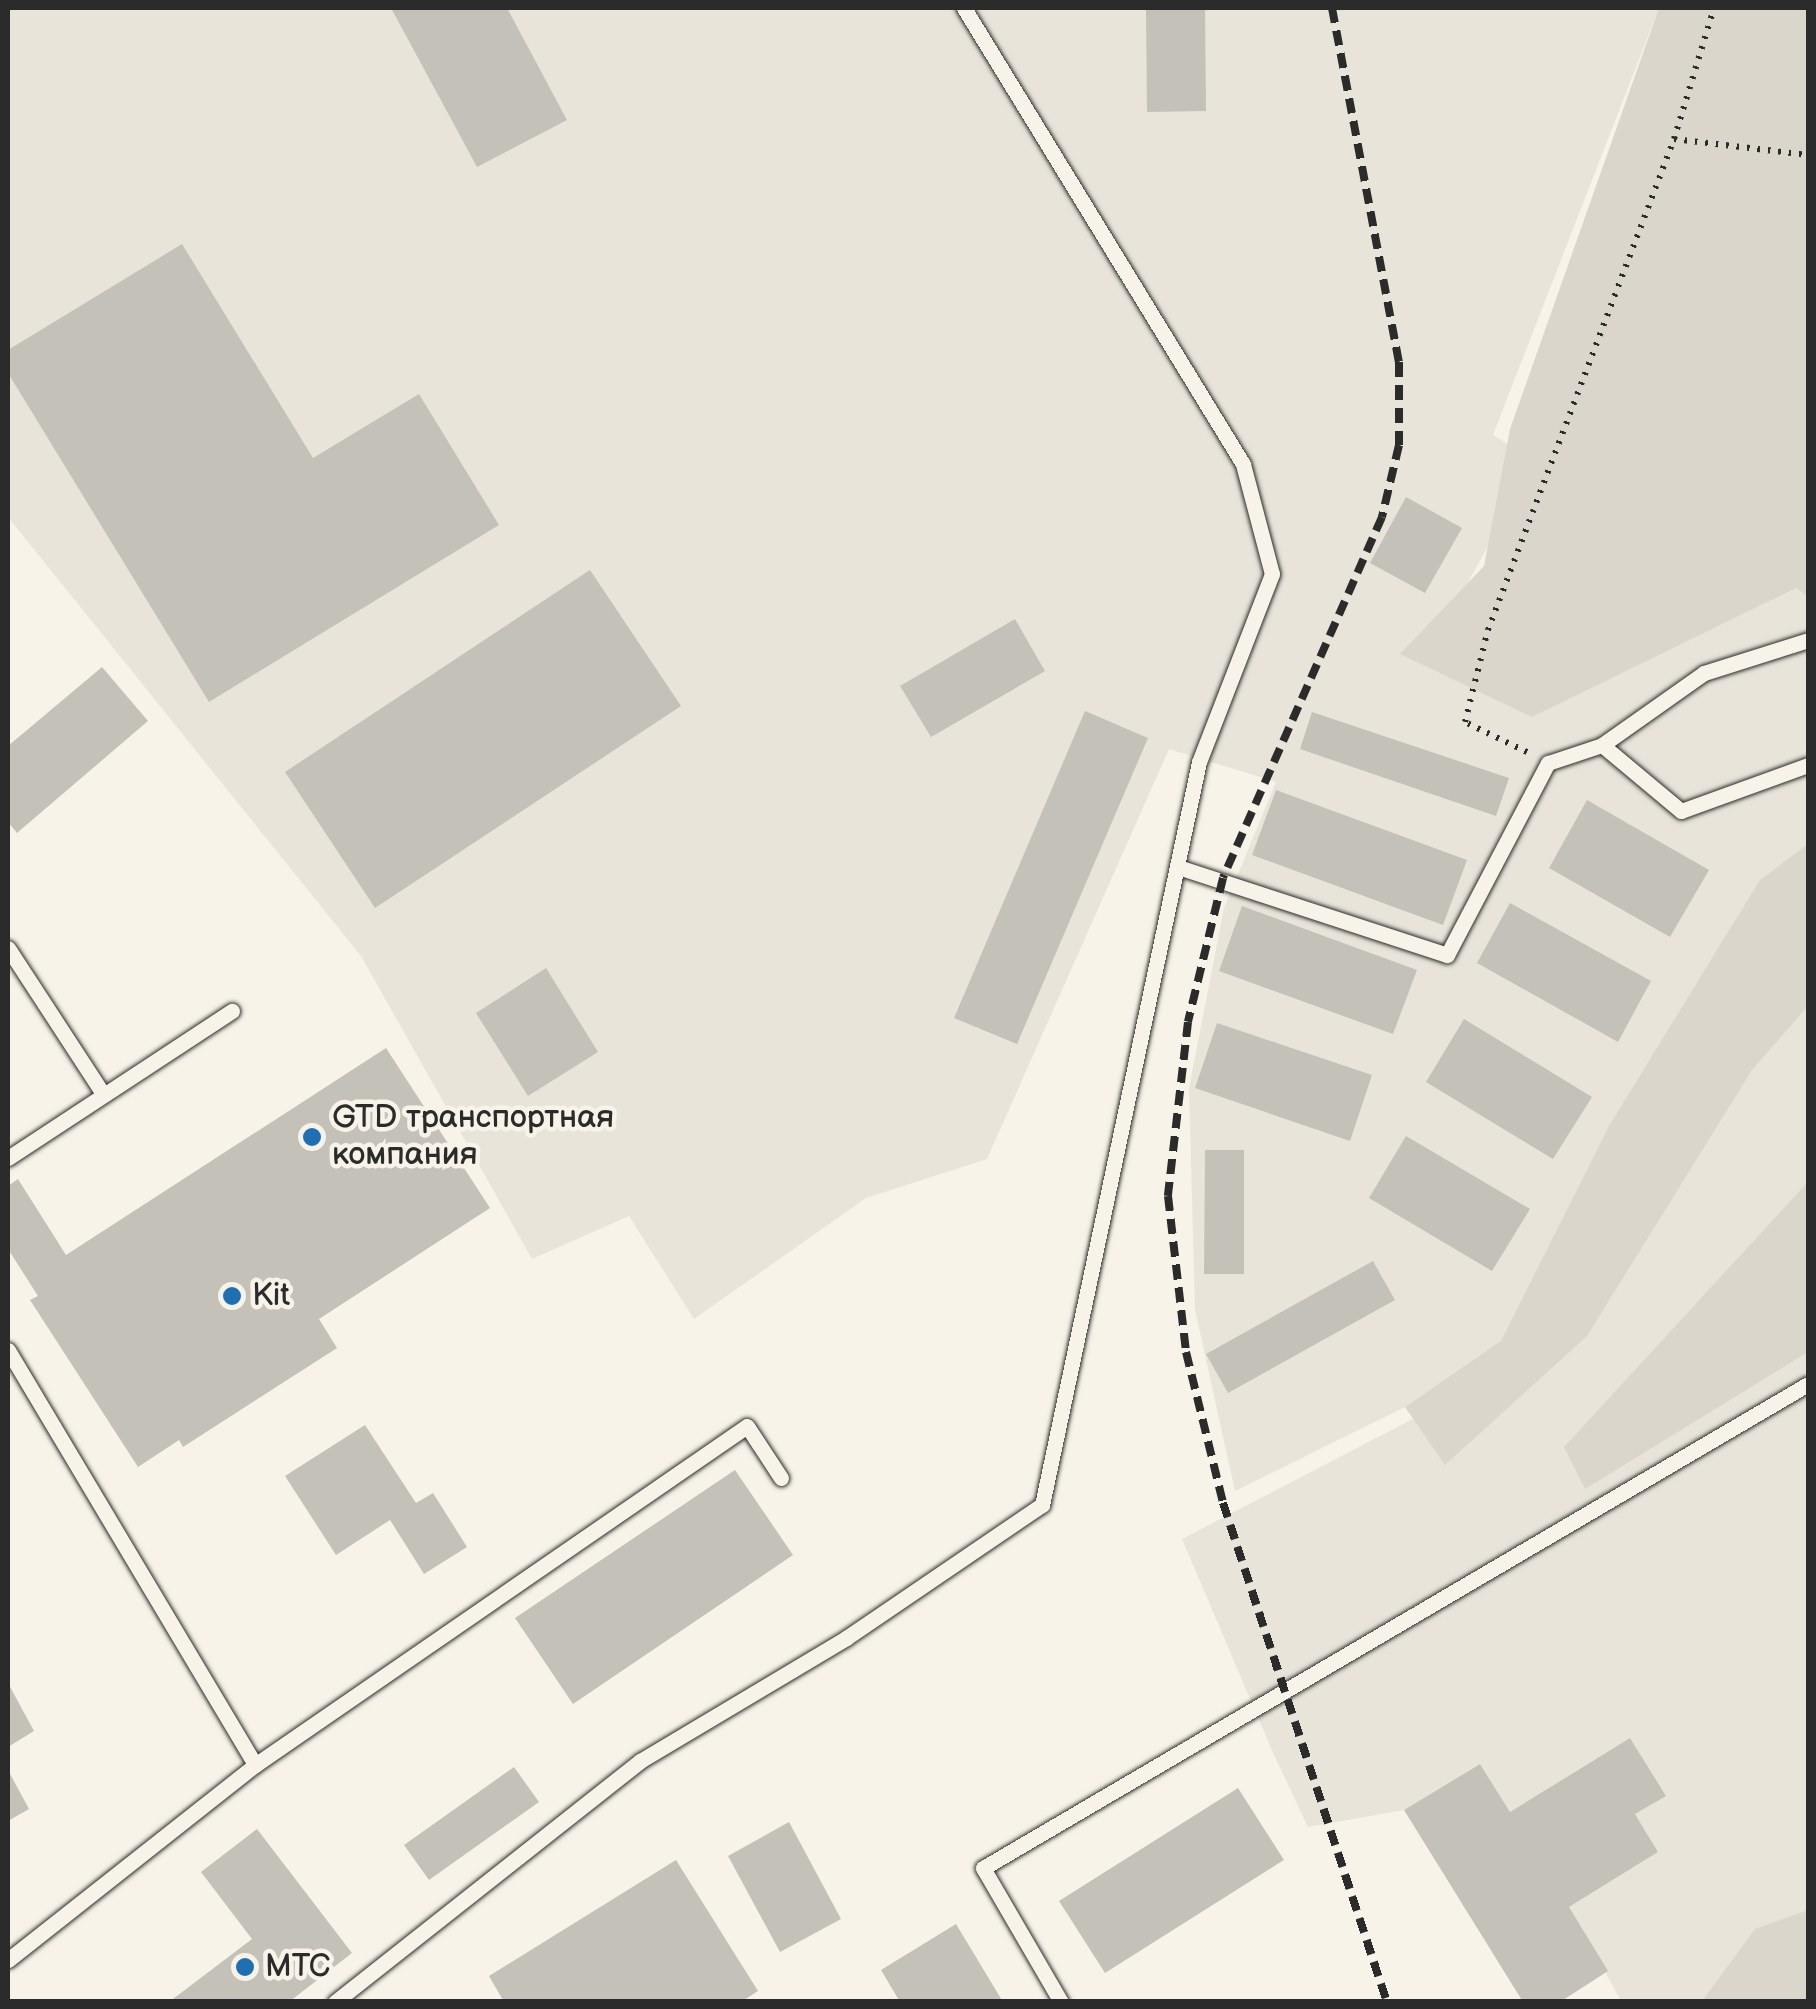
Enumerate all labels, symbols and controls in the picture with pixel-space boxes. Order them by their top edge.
place label: GTD транспортная компания [332,1100,614,1175]
marker: GTD транспортная компания [301,1126,323,1148]
place label: Kit [252,1277,290,1315]
marker: Kit [221,1285,243,1307]
place label: МТС [265,1948,330,1986]
marker: МТС [234,1956,256,1978]

